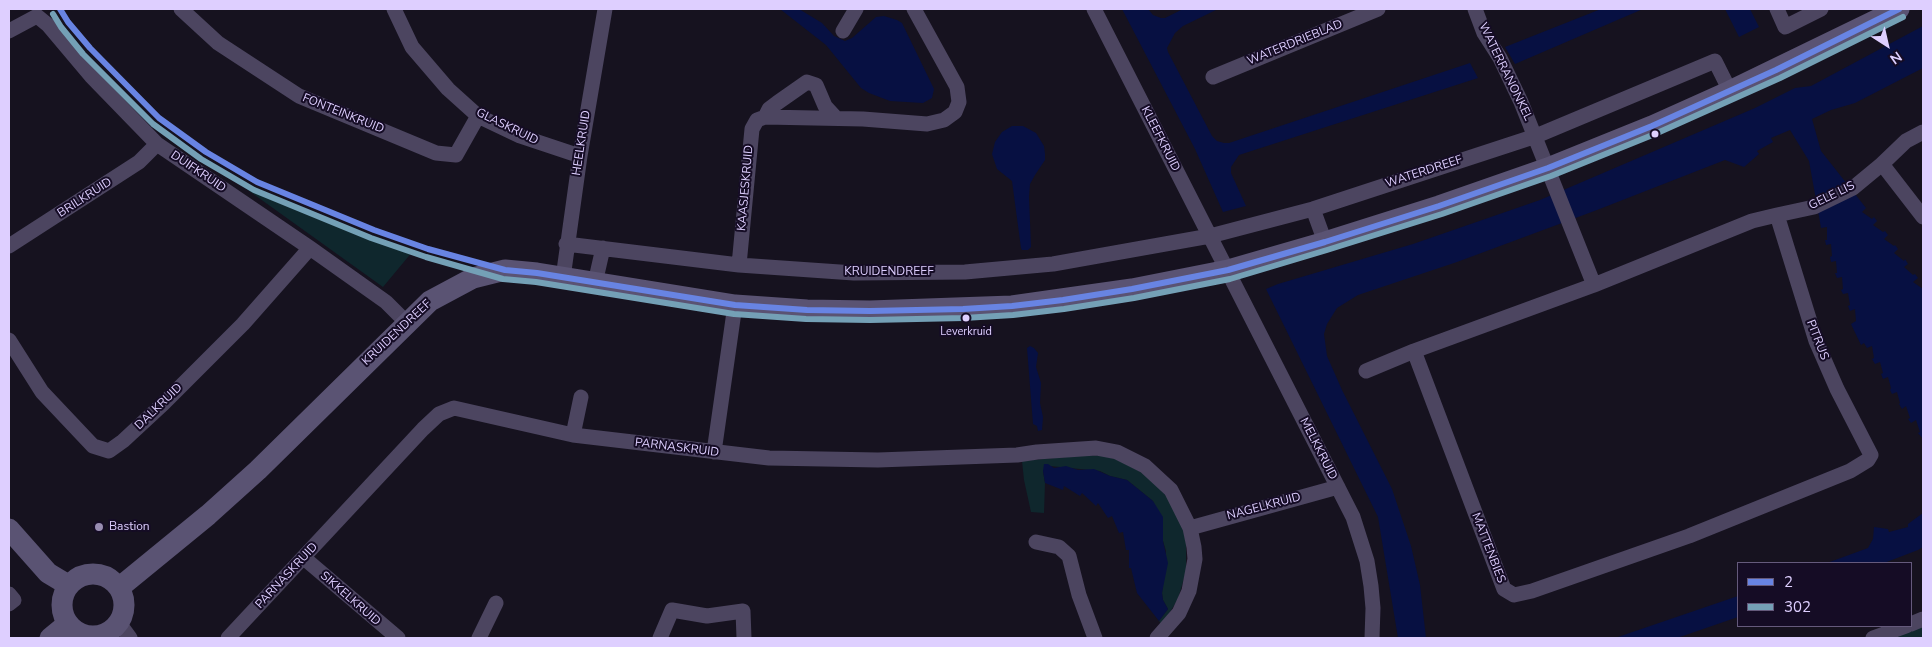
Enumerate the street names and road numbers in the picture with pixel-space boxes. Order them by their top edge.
street label: WATERDRIEBLAD [1245,17,1345,69]
street label: WATERRANONKEL [1475,21,1535,123]
street label: FONTEINKRUID [300,91,386,137]
street label: KLEEFKRUID [1138,104,1182,174]
street label: GLASKRUID [474,106,540,148]
street label: HEELKRUID [570,109,594,177]
street label: KAASJESKRUID [735,144,757,232]
street label: DUIFKRUID [168,148,228,196]
street label: WATERDREEF [1384,153,1464,191]
street label: BRILKRUID [55,175,115,221]
street label: GELE LIS [1807,179,1857,213]
street label: KRUIDENDREEF [844,265,934,279]
street label: KRUIDENDREEF [359,297,435,369]
street label: PITRUS [1803,318,1831,362]
street label: DALKRUID [132,381,186,433]
street label: MELKKRUID [1296,416,1340,482]
street label: PARNASKRUID [634,436,720,460]
street label: NAGELKRUID [1225,490,1303,524]
street label: MATTENBIES [1468,511,1508,585]
street label: PARNASKRUID [253,540,321,612]
street label: SIKKELKRUID [317,569,383,629]

